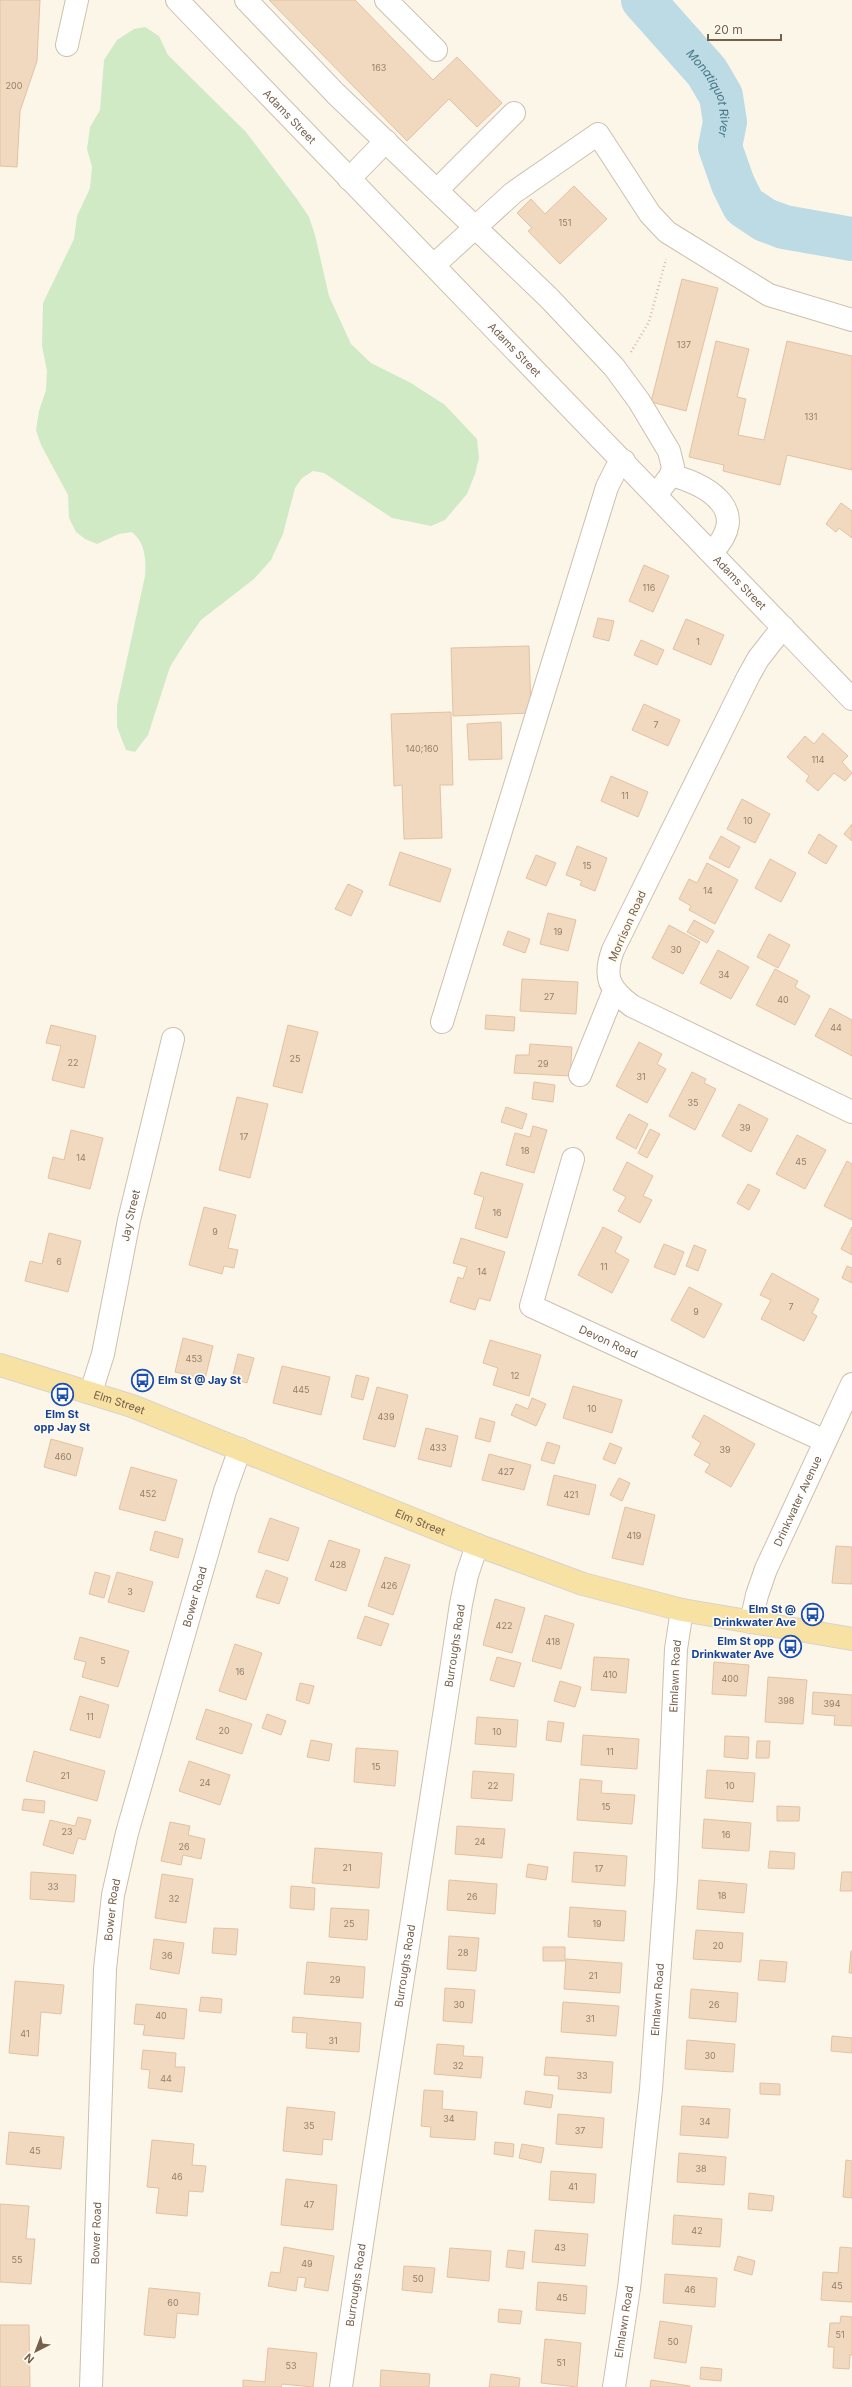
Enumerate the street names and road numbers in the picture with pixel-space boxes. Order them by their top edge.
street label: Adams Street [260,86,319,147]
street label: Adams Street [485,320,544,380]
street label: Adams Street [710,553,769,613]
street label: Morrison Road [605,888,649,964]
street label: Jay Street [118,1188,143,1243]
street label: Devon Road [577,1322,640,1361]
street label: Elm Street [92,1388,147,1418]
street label: Drinkwater Avenue [770,1454,825,1549]
street label: Elm Street [393,1506,448,1539]
street label: Bower Road [179,1565,210,1629]
street label: Burroughs Road [441,1603,468,1688]
street label: Elmlawn Road [666,1639,684,1713]
street label: Bower Road [101,1877,123,1941]
street label: Burroughs Road [391,1923,418,2008]
street label: Elmlawn Road [648,1963,667,2036]
street label: Bower Road [88,2202,104,2265]
street label: Burroughs Road [343,2243,369,2328]
street label: Elmlawn Road [612,2285,636,2359]

